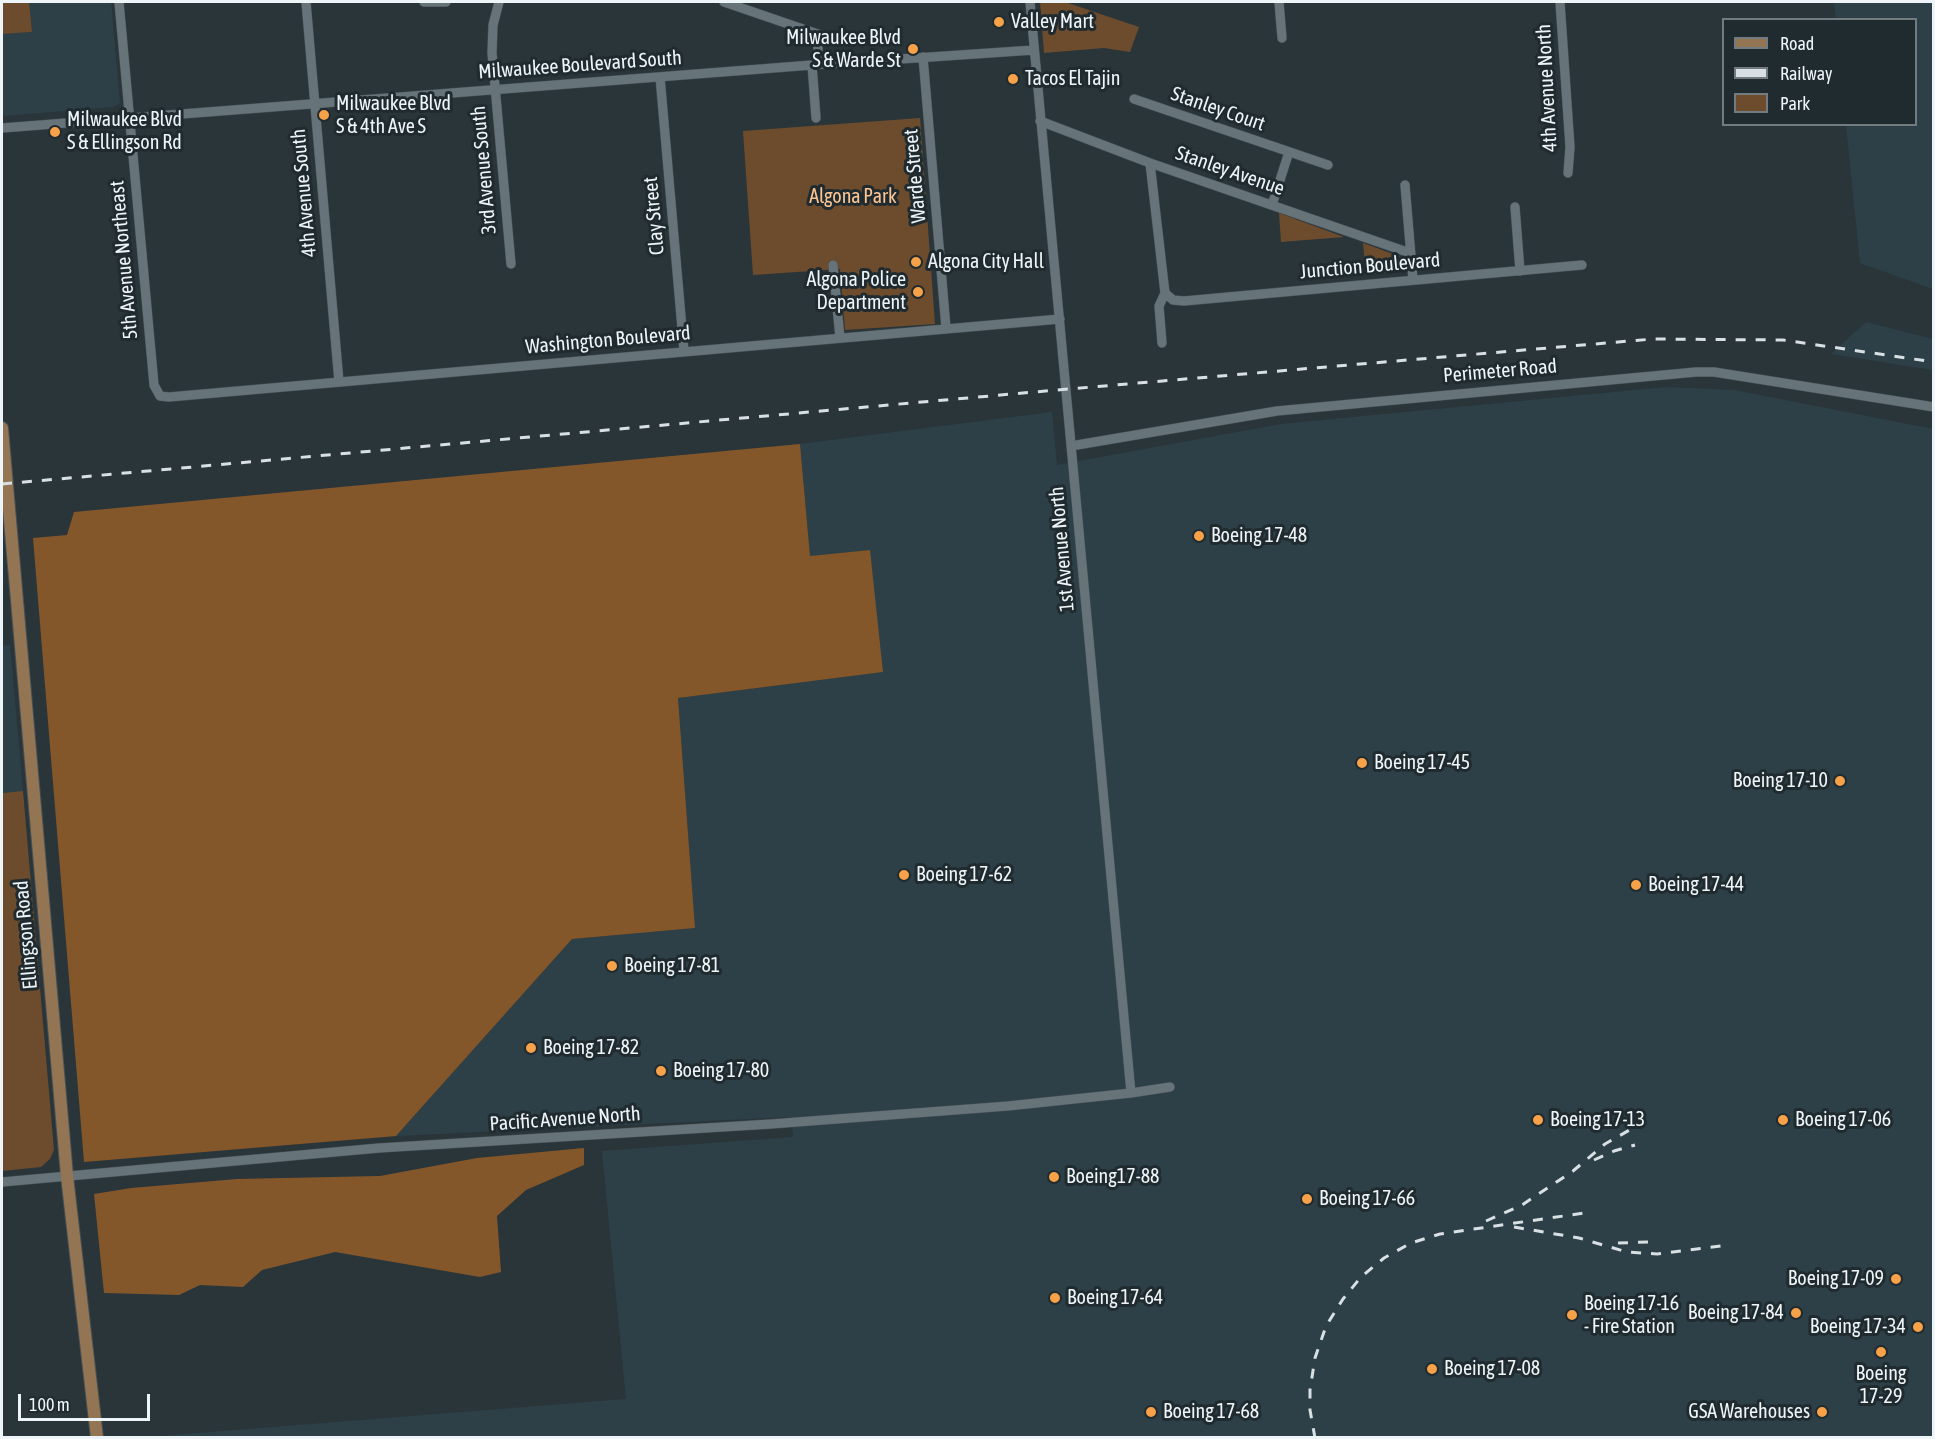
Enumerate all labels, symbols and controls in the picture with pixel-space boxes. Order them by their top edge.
place label: Valley Mart [1011,10,1094,34]
marker: Valley Mart [992,15,1006,29]
legend [1722,18,1917,126]
street label: 4th Avenue North [1532,23,1562,153]
place label: Milwaukee Blvd S & Warde St [786,26,901,73]
text: Road [1780,33,1814,54]
marker: Milwaukee Blvd S & Warde St [906,42,920,56]
street label: Milwaukee Boulevard South [477,46,683,84]
text: Railway [1780,63,1832,84]
place label: Tacos El Tajin [1025,67,1120,91]
marker: Tacos El Tajin [1006,72,1020,86]
street label: Stanley Court [1168,82,1268,136]
place label: Milwaukee Blvd S & 4th Ave S [336,92,451,139]
text: Park [1780,93,1810,114]
street label: 3rd Avenue South [466,105,502,235]
place label: Milwaukee Blvd S & Ellingson Rd [67,108,182,155]
marker: Milwaukee Blvd S & 4th Ave S [317,108,331,122]
marker: Milwaukee Blvd S & Ellingson Rd [48,125,62,139]
street label: 4th Avenue South [286,128,322,258]
street label: Warde Street [899,128,931,224]
street label: Stanley Avenue [1172,141,1288,201]
street label: Clay Street [639,176,669,256]
street label: 5th Avenue Northeast [105,180,143,340]
park label: Algona Park [809,185,897,209]
street label: Junction Boulevard [1299,248,1441,284]
place label: Algona City Hall [928,250,1044,274]
marker: Algona City Hall [909,255,923,269]
place label: Algona Police Department [806,268,906,315]
marker: Algona Police Department [911,285,925,299]
street label: Washington Boulevard [525,321,691,359]
street label: Perimeter Road [1442,354,1558,388]
street label: 1st Avenue North [1045,485,1079,613]
place label: Boeing 17-48 [1211,524,1307,548]
marker: Boeing 17-48 [1192,529,1206,543]
place label: Boeing 17-45 [1374,751,1470,775]
marker: Boeing 17-45 [1355,756,1369,770]
place label: Boeing 17-10 [1733,769,1828,793]
marker: Boeing 17-10 [1833,774,1847,788]
place label: Boeing 17-62 [916,863,1012,887]
marker: Boeing 17-62 [897,868,911,882]
place label: Boeing 17-44 [1648,873,1744,897]
marker: Boeing 17-44 [1629,878,1643,892]
street label: Ellingson Road [9,880,43,990]
place label: Boeing 17-81 [624,954,720,978]
marker: Boeing 17-81 [605,959,619,973]
place label: Boeing 17-82 [543,1036,639,1060]
marker: Boeing 17-82 [524,1041,538,1055]
place label: Boeing 17-80 [673,1059,769,1083]
marker: Boeing 17-80 [654,1064,668,1078]
street label: Pacific Avenue North [489,1102,641,1136]
place label: Boeing 17-13 [1550,1108,1645,1132]
place label: Boeing 17-06 [1795,1108,1891,1132]
marker: Boeing 17-13 [1531,1113,1545,1127]
marker: Boeing 17-06 [1776,1113,1790,1127]
place label: Boeing17-88 [1066,1165,1159,1189]
marker: Boeing17-88 [1047,1170,1061,1184]
place label: Boeing 17-66 [1319,1187,1415,1211]
marker: Boeing 17-66 [1300,1192,1314,1206]
place label: Boeing 17-09 [1788,1267,1884,1291]
marker: Boeing 17-09 [1889,1272,1903,1286]
place label: Boeing 17-64 [1067,1286,1163,1310]
marker: Boeing 17-64 [1048,1291,1062,1305]
place label: Boeing 17-16 - Fire Station [1584,1292,1679,1339]
place label: Boeing 17-84 [1688,1301,1784,1325]
marker: Boeing 17-84 [1789,1306,1803,1320]
marker: Boeing 17-16 - Fire Station [1565,1308,1579,1322]
place label: Boeing 17-34 [1810,1315,1906,1339]
marker: Boeing 17-34 [1911,1320,1925,1334]
marker: Boeing 17-29 [1874,1345,1888,1359]
place label: Boeing 17-08 [1444,1357,1540,1381]
marker: Boeing 17-08 [1425,1362,1439,1376]
place label: Boeing 17-29 [1856,1362,1906,1409]
scale bar [21,1382,153,1420]
text: 100 m [29,1394,70,1415]
place label: Boeing 17-68 [1163,1400,1259,1424]
place label: GSA Warehouses [1688,1400,1810,1424]
marker: Boeing 17-68 [1144,1405,1158,1419]
marker: GSA Warehouses [1815,1405,1829,1419]

